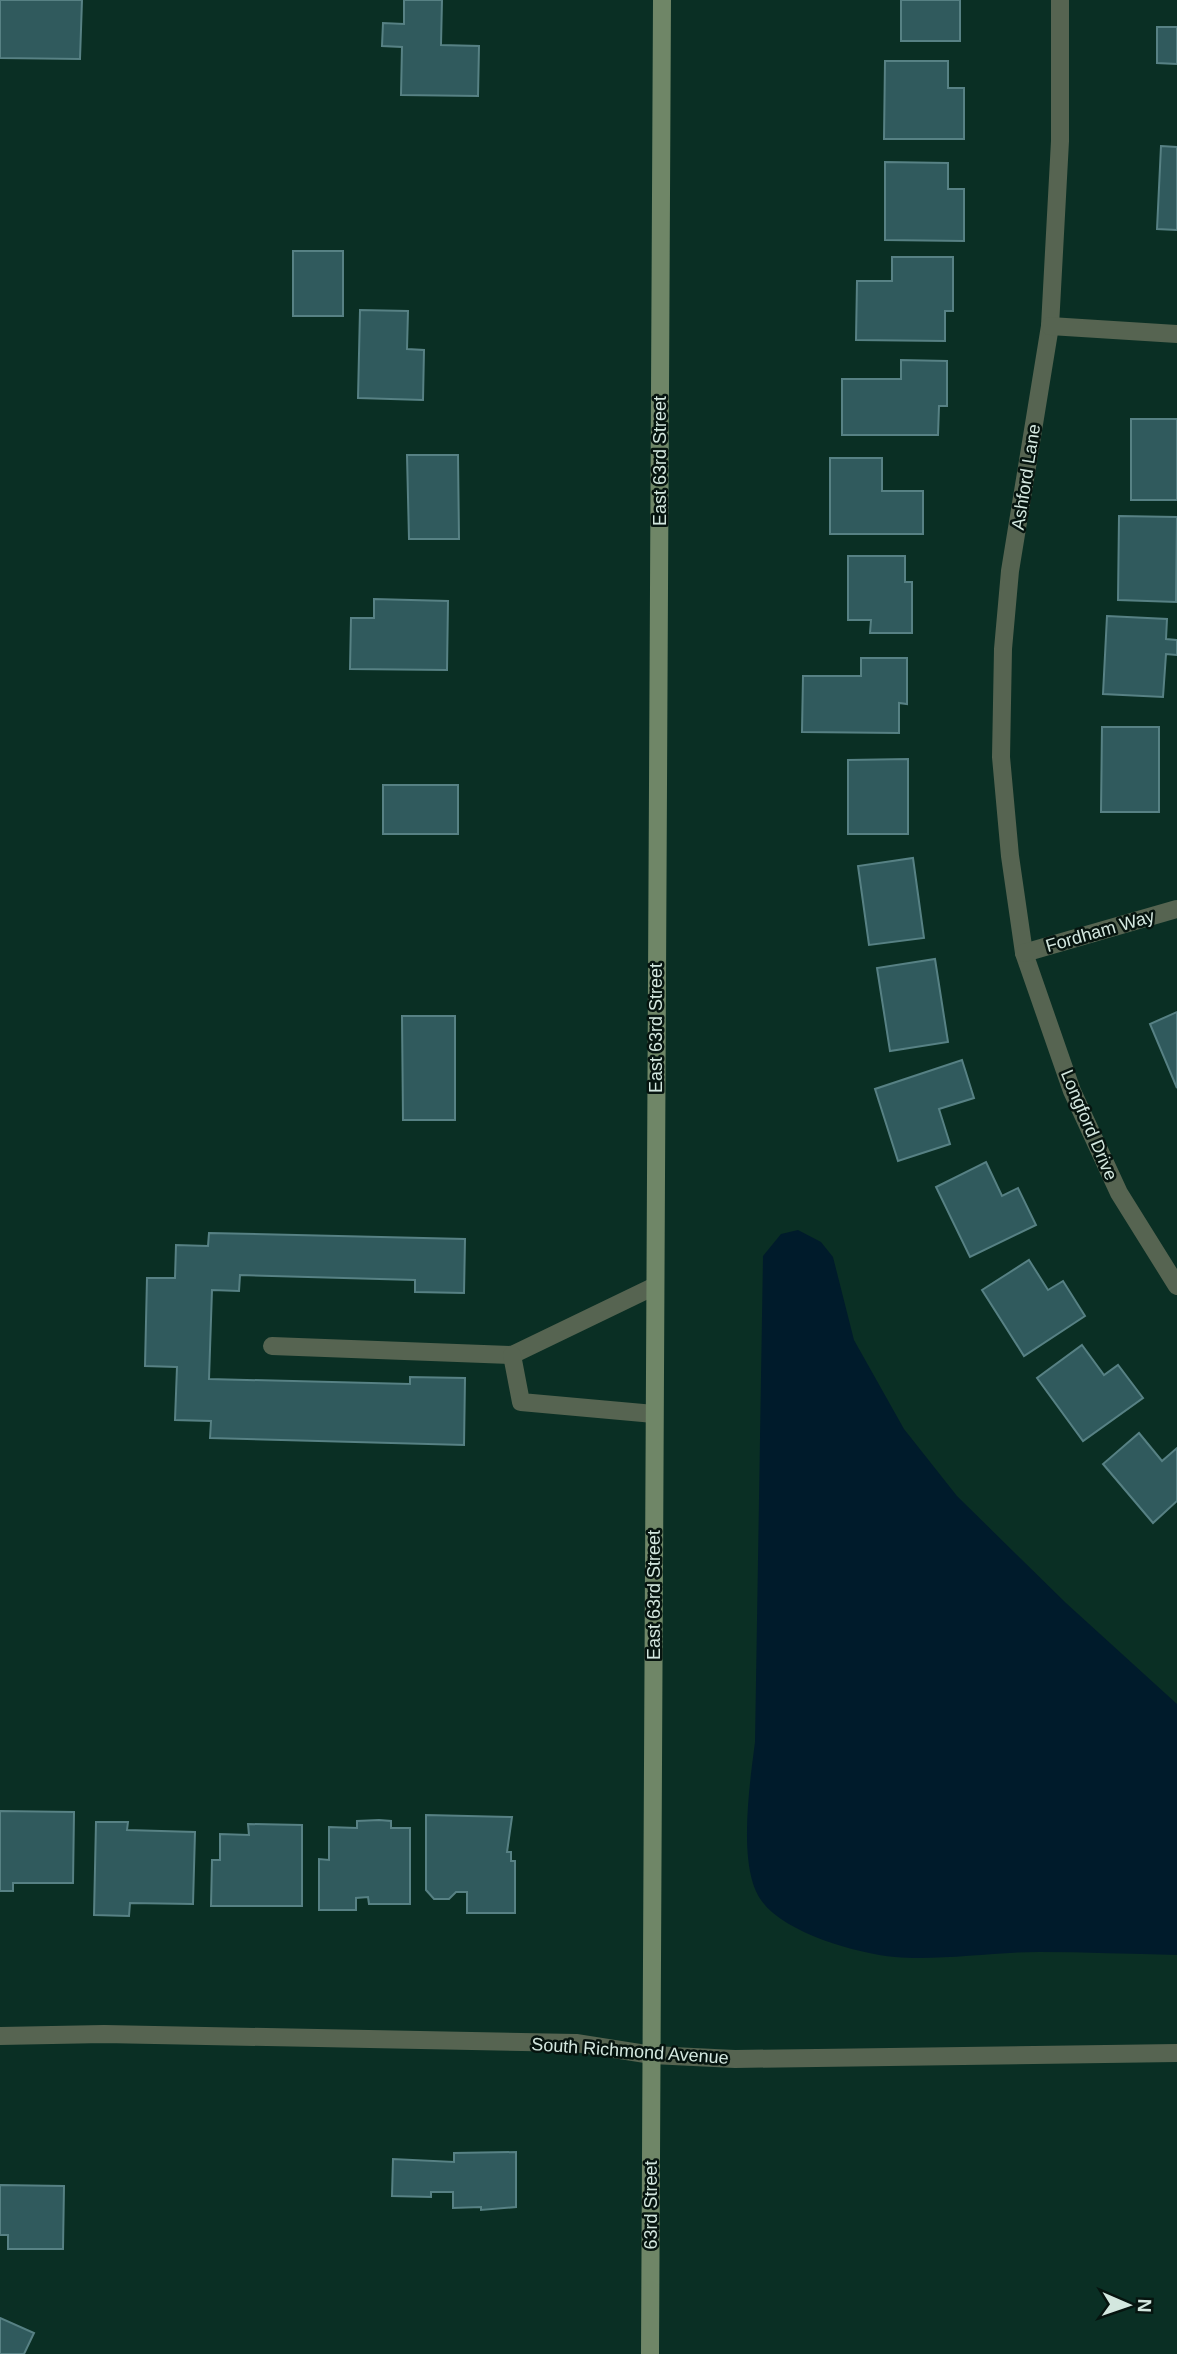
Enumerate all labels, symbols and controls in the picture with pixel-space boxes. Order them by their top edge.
street label: East 63rd Street [650,396,670,526]
street label: Ashford Lane [1008,423,1044,531]
street label: Fordham Way [1043,906,1157,956]
street label: East 63rd Street [646,963,666,1093]
street label: Longford Drive [1057,1067,1121,1183]
street label: East 63rd Street [644,1530,664,1660]
street label: South Richmond Avenue [531,2034,729,2068]
street label: 63rd Street [641,2160,661,2250]
north arrow [1093,2270,1163,2340]
text: N [1134,2298,1155,2313]

